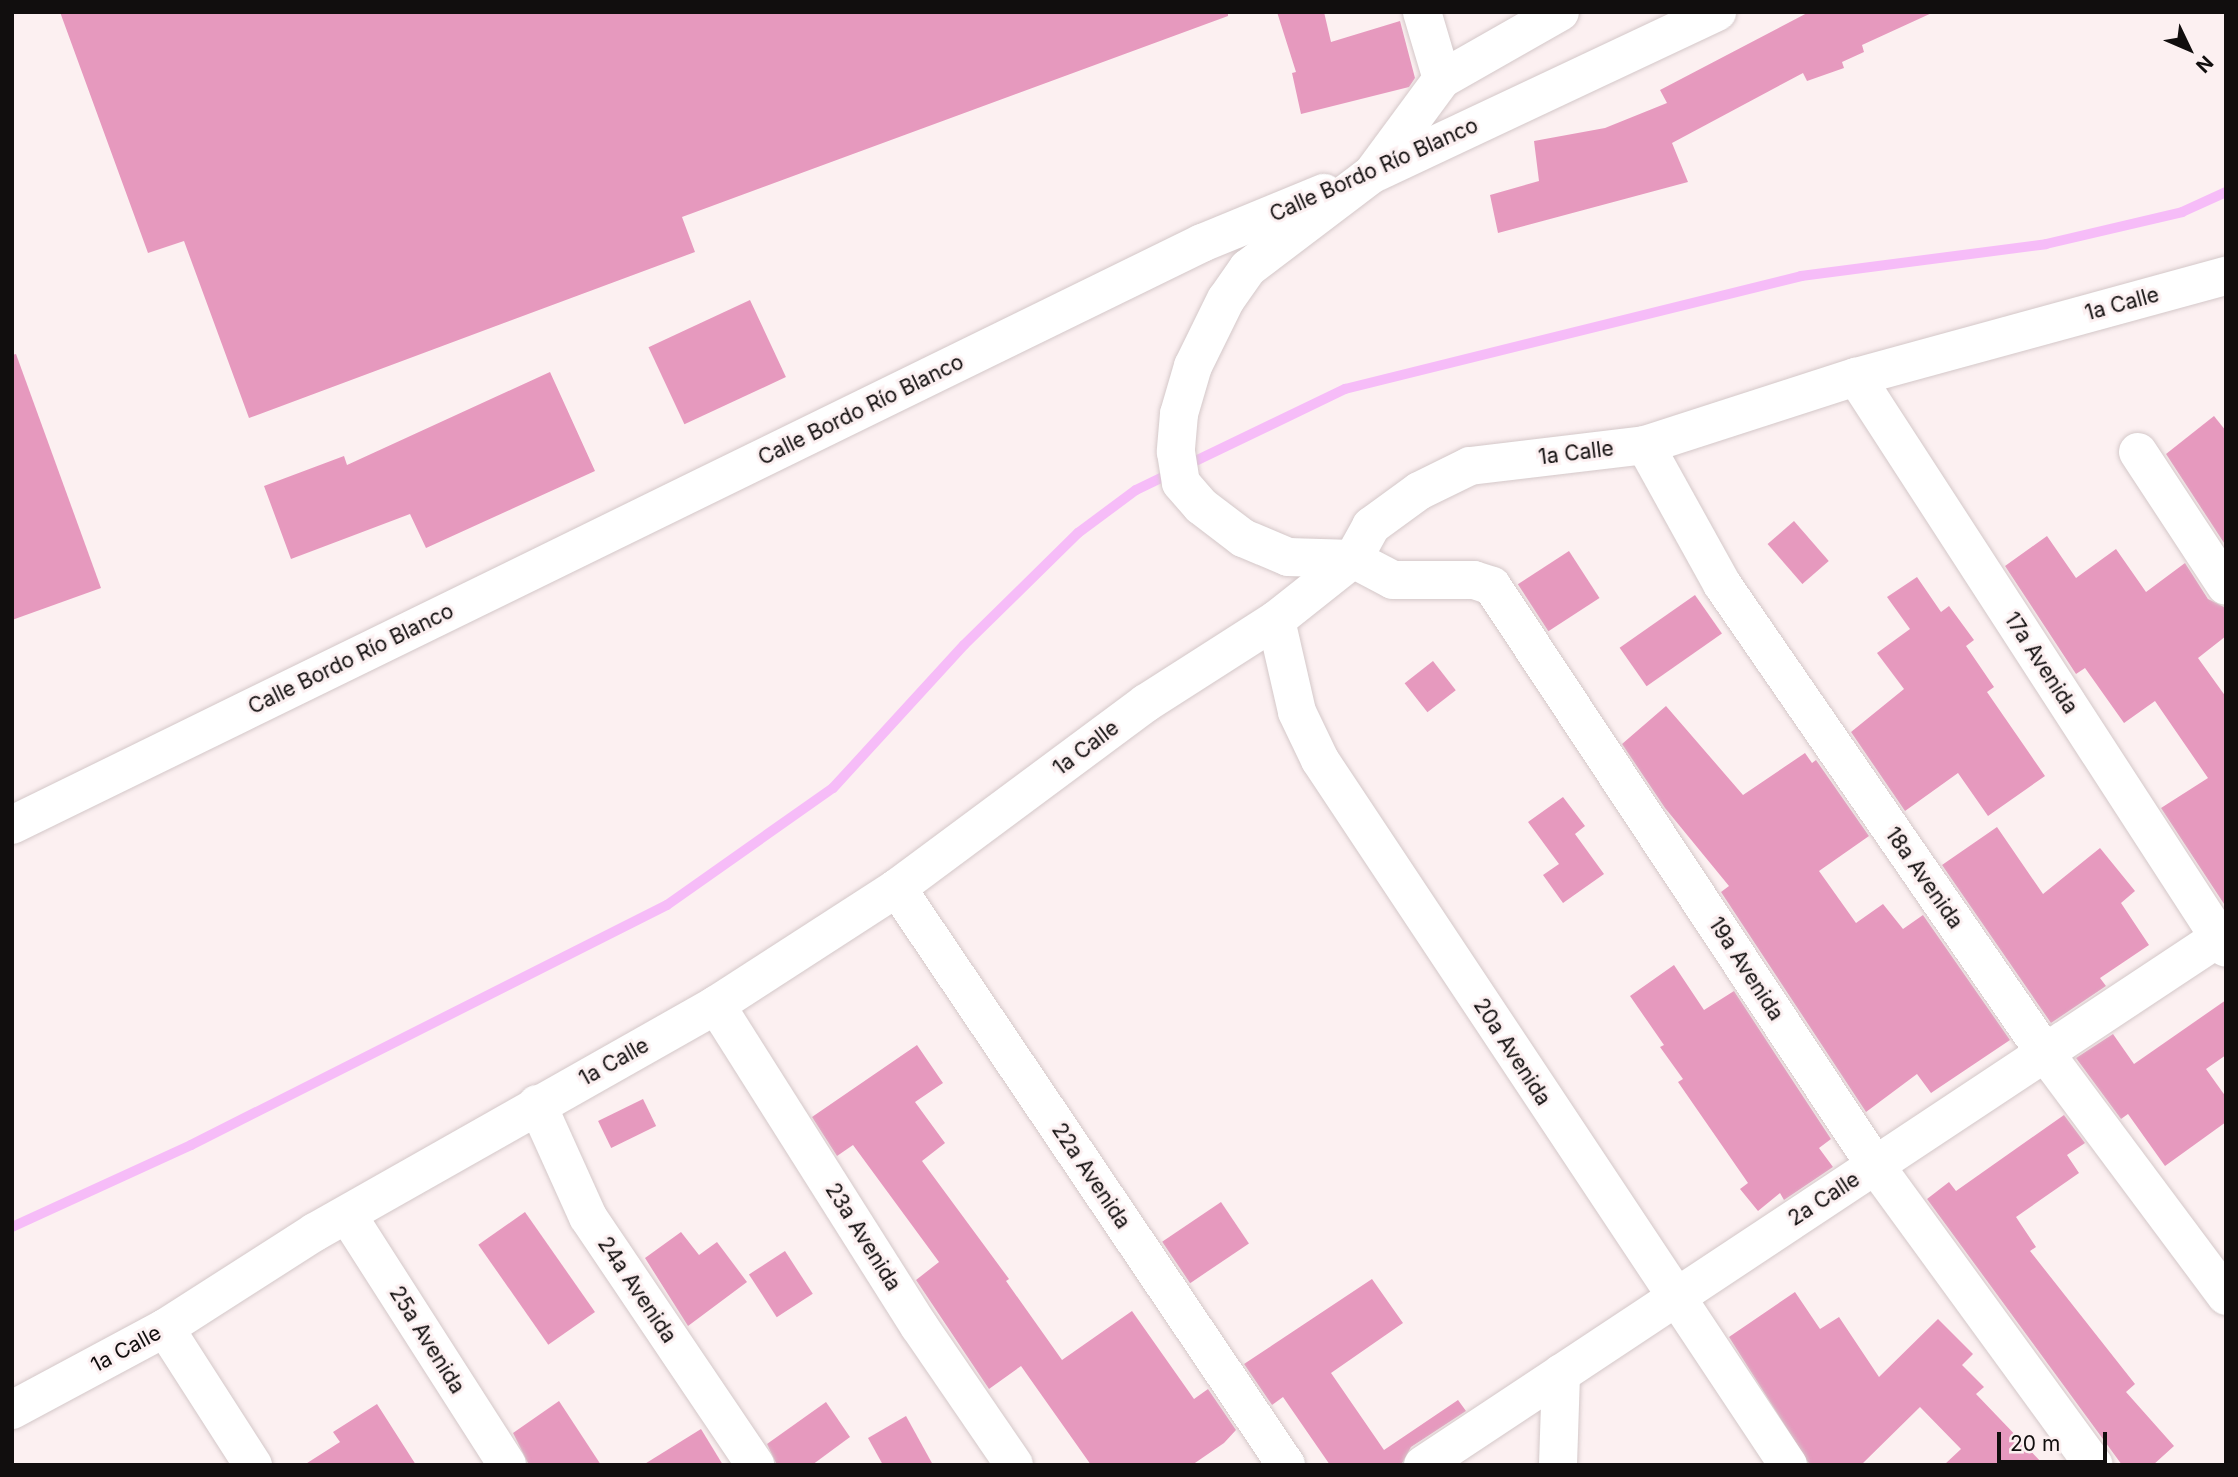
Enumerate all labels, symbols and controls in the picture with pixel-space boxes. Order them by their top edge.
north arrow [2154,14,2224,84]
text: N [2191,51,2218,77]
street label: Calle Bordo Río Blanco [1266,113,1482,227]
street label: 1a Calle [2082,282,2162,326]
street label: Calle Bordo Río Blanco [754,349,968,471]
street label: 1a Calle [1537,436,1615,470]
street label: Calle Bordo Río Blanco [244,598,458,720]
street label: 17a Avenida [1999,607,2083,719]
street label: 1a Calle [1048,715,1124,781]
street label: 18a Avenida [1880,822,1968,934]
street label: 19a Avenida [1703,913,1789,1025]
street label: 20a Avenida [1468,994,1556,1110]
street label: 1a Calle [575,1033,653,1091]
street label: 22a Avenida [1046,1118,1136,1234]
street label: 2a Calle [1784,1167,1864,1231]
street label: 23a Avenida [820,1178,906,1296]
street label: 24a Avenida [592,1232,682,1348]
street label: 25a Avenida [384,1282,470,1398]
street label: 1a Calle [87,1320,165,1378]
scale bar [2000,1418,2110,1462]
text: 20 m [2010,1431,2060,1456]

